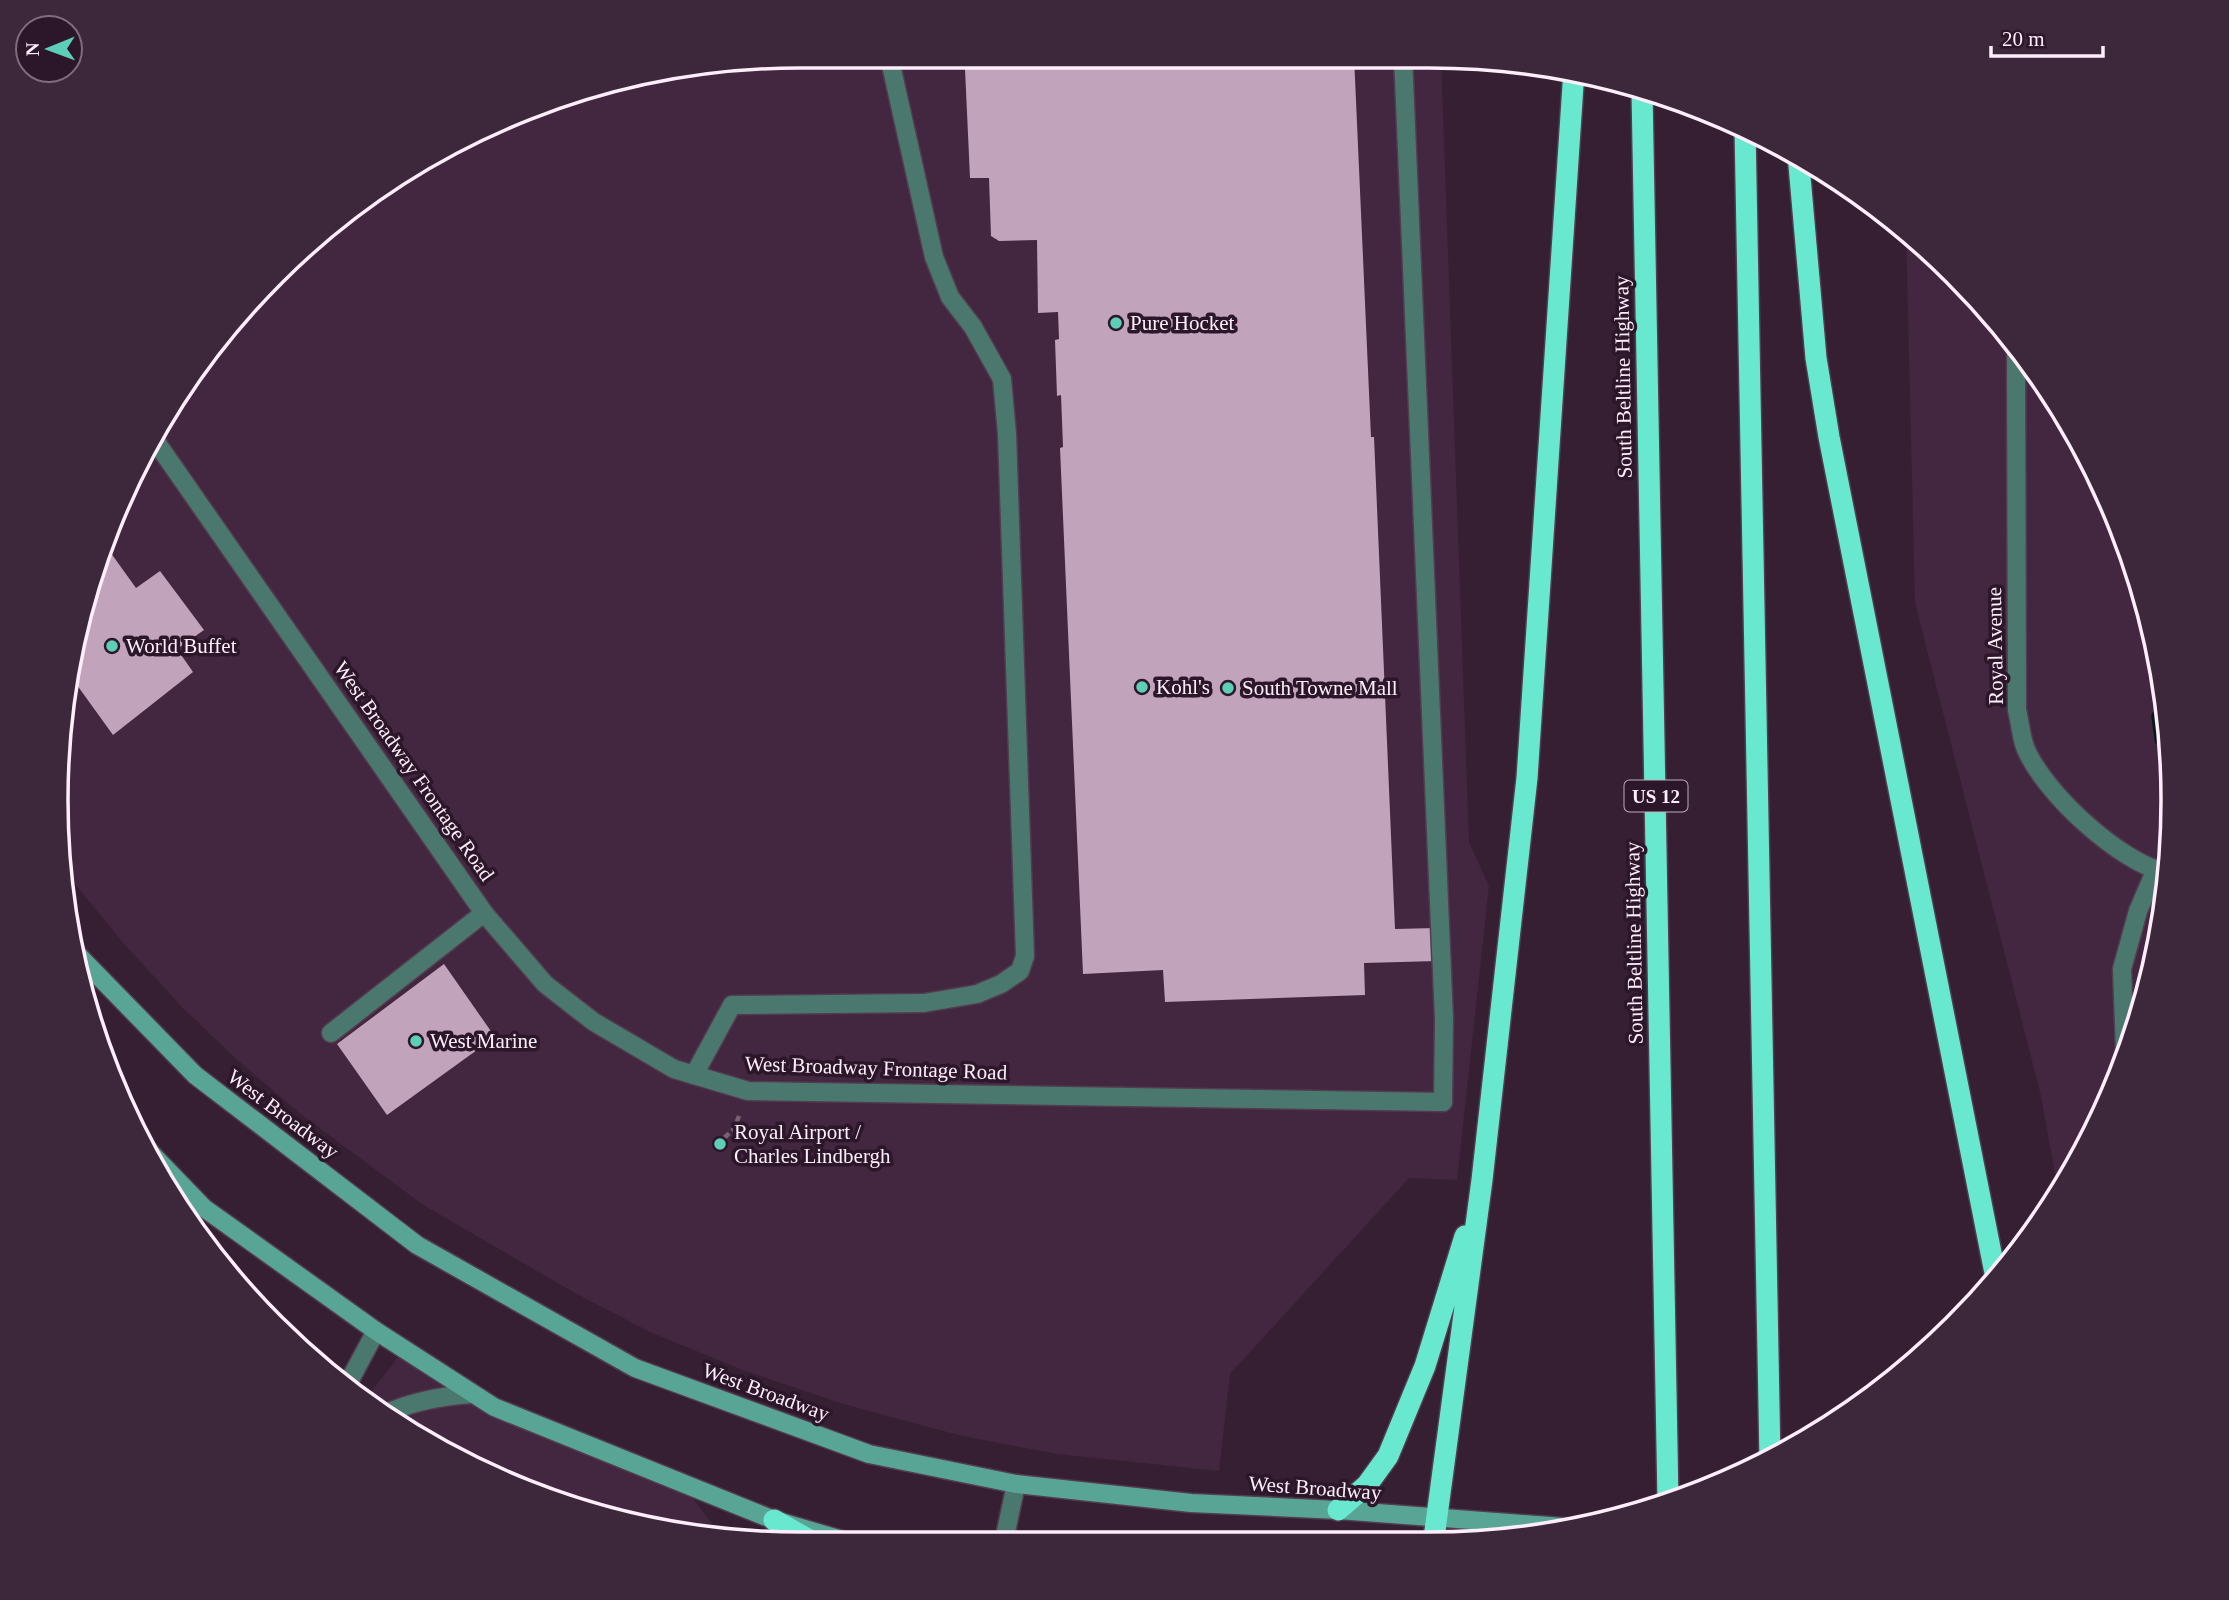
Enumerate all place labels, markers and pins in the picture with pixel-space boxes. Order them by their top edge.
place label: Pure Hocket [1130,311,1235,335]
marker: Pure Hocket [1108,315,1124,331]
place label: World Buffet [126,634,237,658]
marker: World Buffet [104,638,120,654]
place label: Kohl's [1156,675,1210,699]
place label: South Towne Mall [1242,676,1398,700]
marker: Kohl's [1134,679,1150,695]
marker: South Towne Mall [1220,680,1236,696]
place label: West Marine [430,1029,537,1053]
marker: West Marine [408,1033,424,1049]
place label: Royal Airport / Charles Lindbergh [734,1120,891,1168]
marker: Royal Airport / Charles Lindbergh [712,1136,728,1152]

